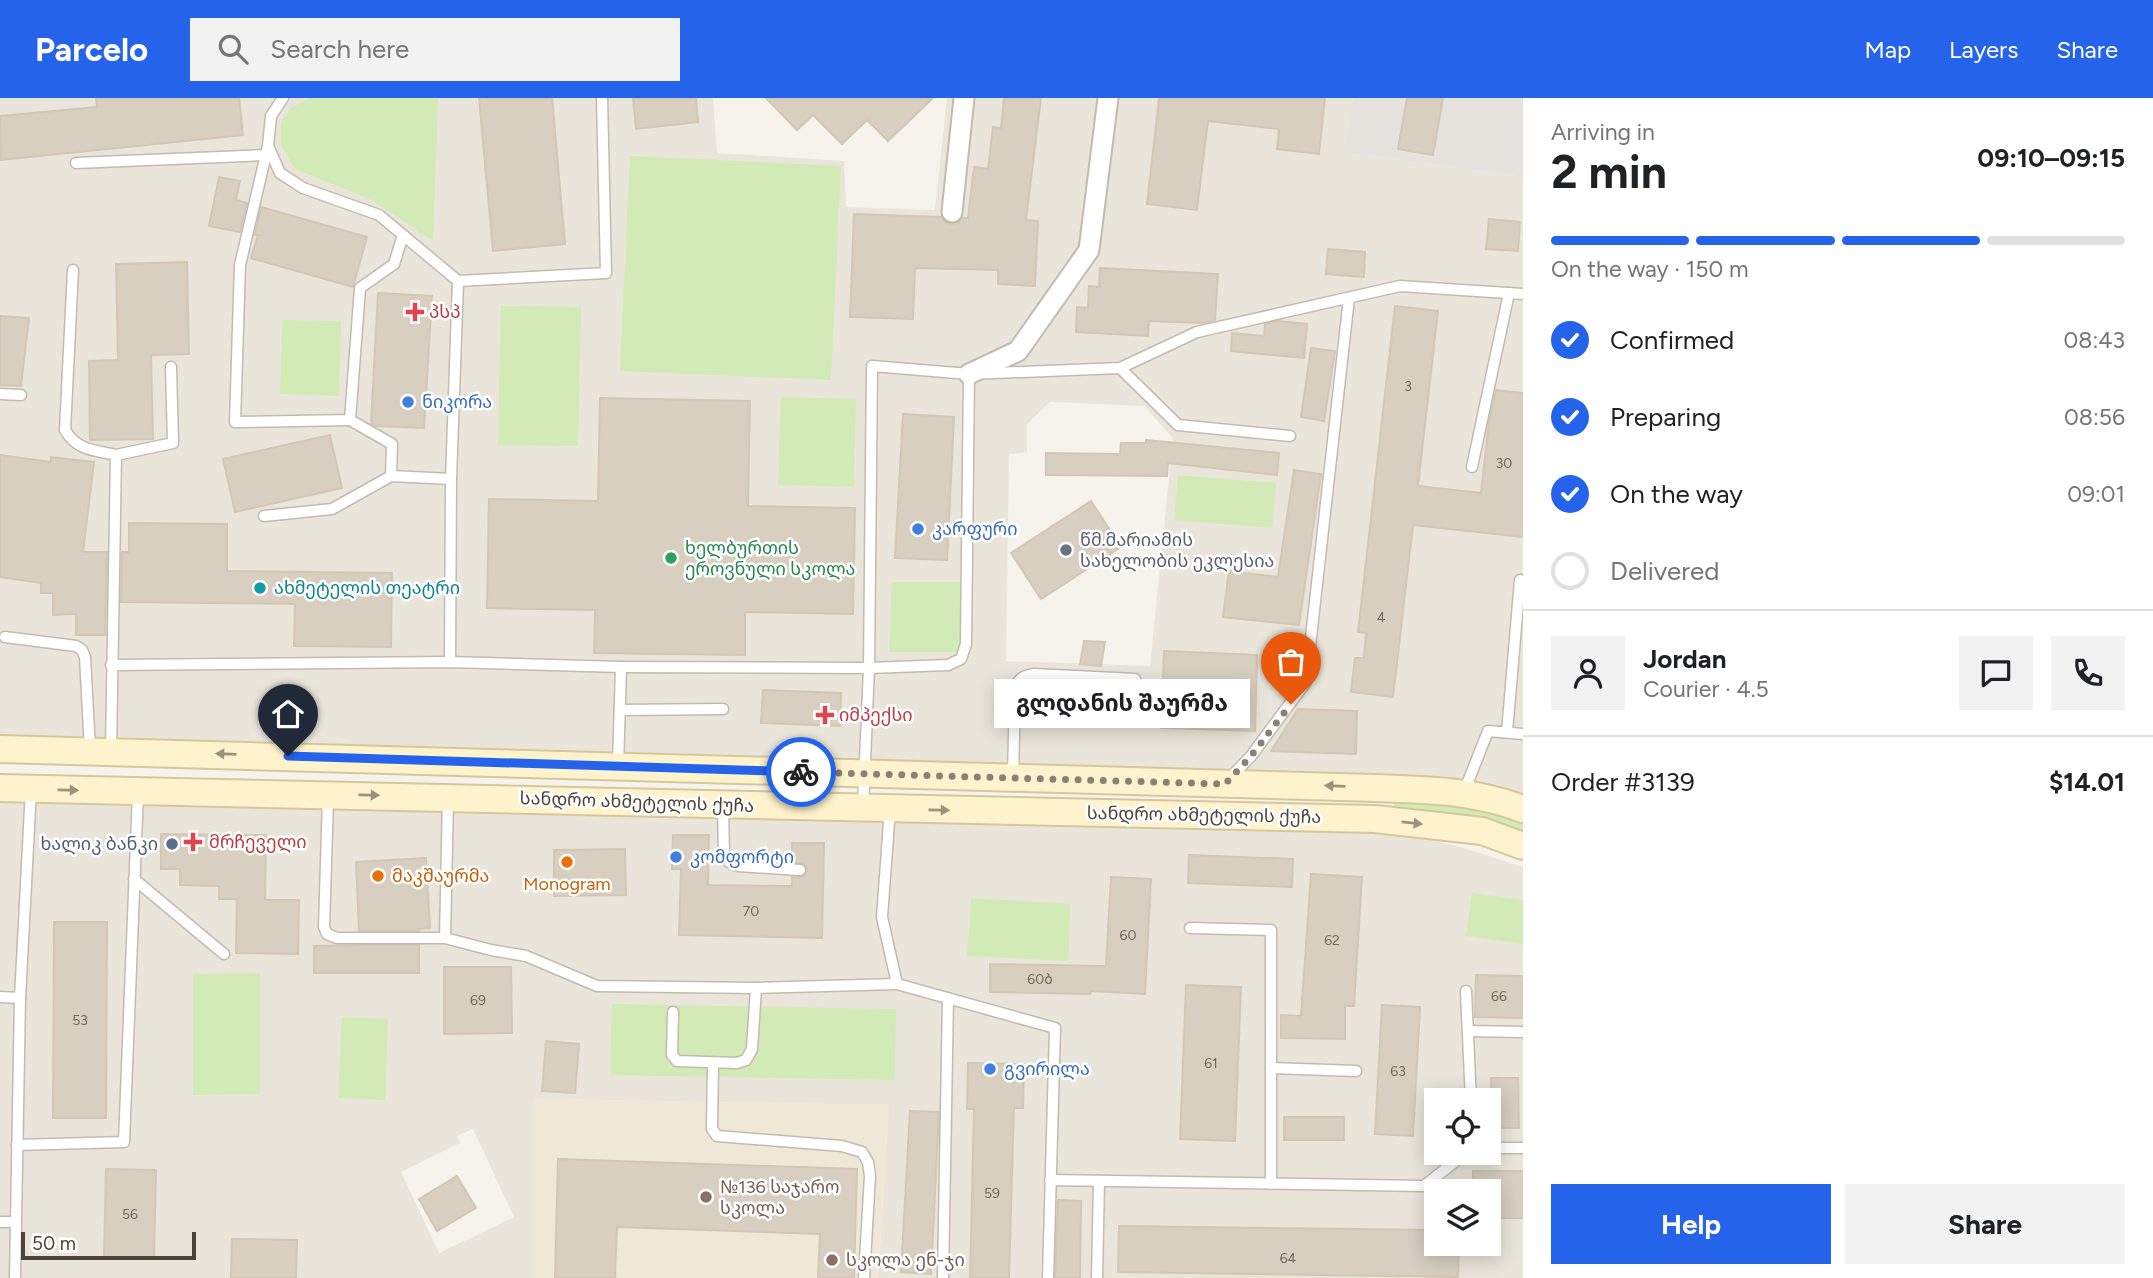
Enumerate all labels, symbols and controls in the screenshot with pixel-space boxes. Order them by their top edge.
search box [190,18,680,81]
text: Parcelo [35,30,148,69]
icon: search [214,30,252,68]
text: Search here [270,33,409,65]
text: Map [1864,35,1911,64]
text: Layers [1949,35,2018,64]
text: Share [2056,35,2118,64]
text: Arriving in [1551,118,1655,146]
text: 09:10–09:15 [1977,142,2125,174]
text: 2 min [1551,144,1667,200]
text: On the way · 150 m [1551,255,1748,283]
place label: პსპ [429,301,461,323]
marker: პსპ [407,304,423,320]
icon: check [1551,321,1589,359]
text: Confirmed [1610,324,1734,356]
text: 08:43 [2064,326,2125,354]
house number: 3 [1404,378,1412,395]
place label: ნიკორა [422,391,492,413]
marker: ნიკორა [400,394,416,410]
icon: check [1551,398,1589,436]
text: Preparing [1610,401,1721,433]
text: 08:56 [2064,403,2125,431]
house number: 30 [1496,455,1512,472]
icon: check [1551,475,1589,513]
text: On the way [1610,478,1743,510]
text: 09:01 [2067,480,2125,508]
place label: კარფური [932,518,1018,540]
marker: კარფური [910,521,926,537]
place label: წმ.მარიამის სახელობის ეკლესია [1080,529,1274,572]
place label: ხელბურთის ეროვნული სკოლა [685,537,855,580]
marker: წმ.მარიამის სახელობის ეკლესია [1058,542,1074,558]
marker: ხელბურთის ეროვნული სკოლა [663,550,679,566]
text: Delivered [1610,555,1719,587]
place label: ახმეტელის თეატრი [274,577,460,599]
marker: ახმეტელის თეატრი [252,580,268,596]
house number: 4 [1377,609,1386,626]
pin [1261,632,1321,704]
button: person [1551,636,1625,710]
button: chat [1959,636,2033,710]
button: phone [2051,636,2125,710]
icon: bag [1272,643,1310,681]
text: Jordan [1643,643,1726,675]
text: Courier · 4.5 [1643,675,1769,703]
callout: გლდანის შაურმა [993,680,1249,728]
pin [258,684,318,756]
text: გლდანის შაურმა [1016,689,1228,717]
icon: home [269,695,307,733]
place label: იმპექსი [839,704,913,726]
marker: იმპექსი [817,707,833,723]
courier [766,737,836,807]
one-way arrow [214,749,236,760]
icon: bike [782,753,820,791]
text: Order #3139 [1551,766,1695,798]
text: $14.01 [2049,766,2125,798]
one-way arrow [1323,781,1345,792]
one-way arrow [57,784,79,795]
street label: სანდრო ახმეტელის ქუჩა [519,787,755,817]
one-way arrow [358,790,380,801]
street label: სანდრო ახმეტელის ქუჩა [1087,802,1321,828]
one-way arrow [929,804,951,816]
one-way arrow [1401,818,1423,829]
place label: მრჩეველი [209,831,307,853]
marker: მრჩეველი [183,832,203,852]
place label: ხალიკ ბანკი [40,833,158,855]
marker: ხალიკ ბანკი [164,836,180,852]
place label: კომფორტი [690,846,794,868]
marker: კომფორტი [668,849,684,865]
marker: Monogram [559,854,575,870]
place label: მაკშაურმა [392,865,489,887]
marker: მაკშაურმა [370,868,386,884]
place label: Monogram [523,873,611,895]
house number: 70 [743,903,759,920]
house number: 60 [1120,927,1136,944]
house number: 62 [1324,932,1340,949]
house number: 60ბ [1027,971,1053,988]
house number: 66 [1491,988,1507,1005]
house number: 69 [470,992,486,1009]
house number: 53 [72,1012,88,1029]
house number: 61 [1204,1055,1218,1072]
place label: გვირილა [1004,1058,1090,1080]
marker: გვირილა [982,1061,998,1077]
house number: 63 [1390,1063,1406,1080]
map controls [1424,1088,1501,1256]
button: locate [1424,1088,1501,1165]
place label: №136 საჯარო სკოლა [720,1176,839,1219]
button: layers [1424,1179,1501,1256]
button: Help [1551,1184,1831,1264]
button: Share [1845,1184,2125,1264]
house number: 59 [984,1185,1000,1202]
marker: №136 საჯარო სკოლა [698,1189,714,1205]
house number: 56 [122,1206,138,1223]
scale bar [21,1229,196,1261]
text: 50 m [32,1232,76,1255]
place label: სკოლა ენ-ჯი [846,1249,965,1271]
house number: 64 [1280,1250,1297,1267]
marker: სკოლა ენ-ჯი [824,1252,840,1268]

